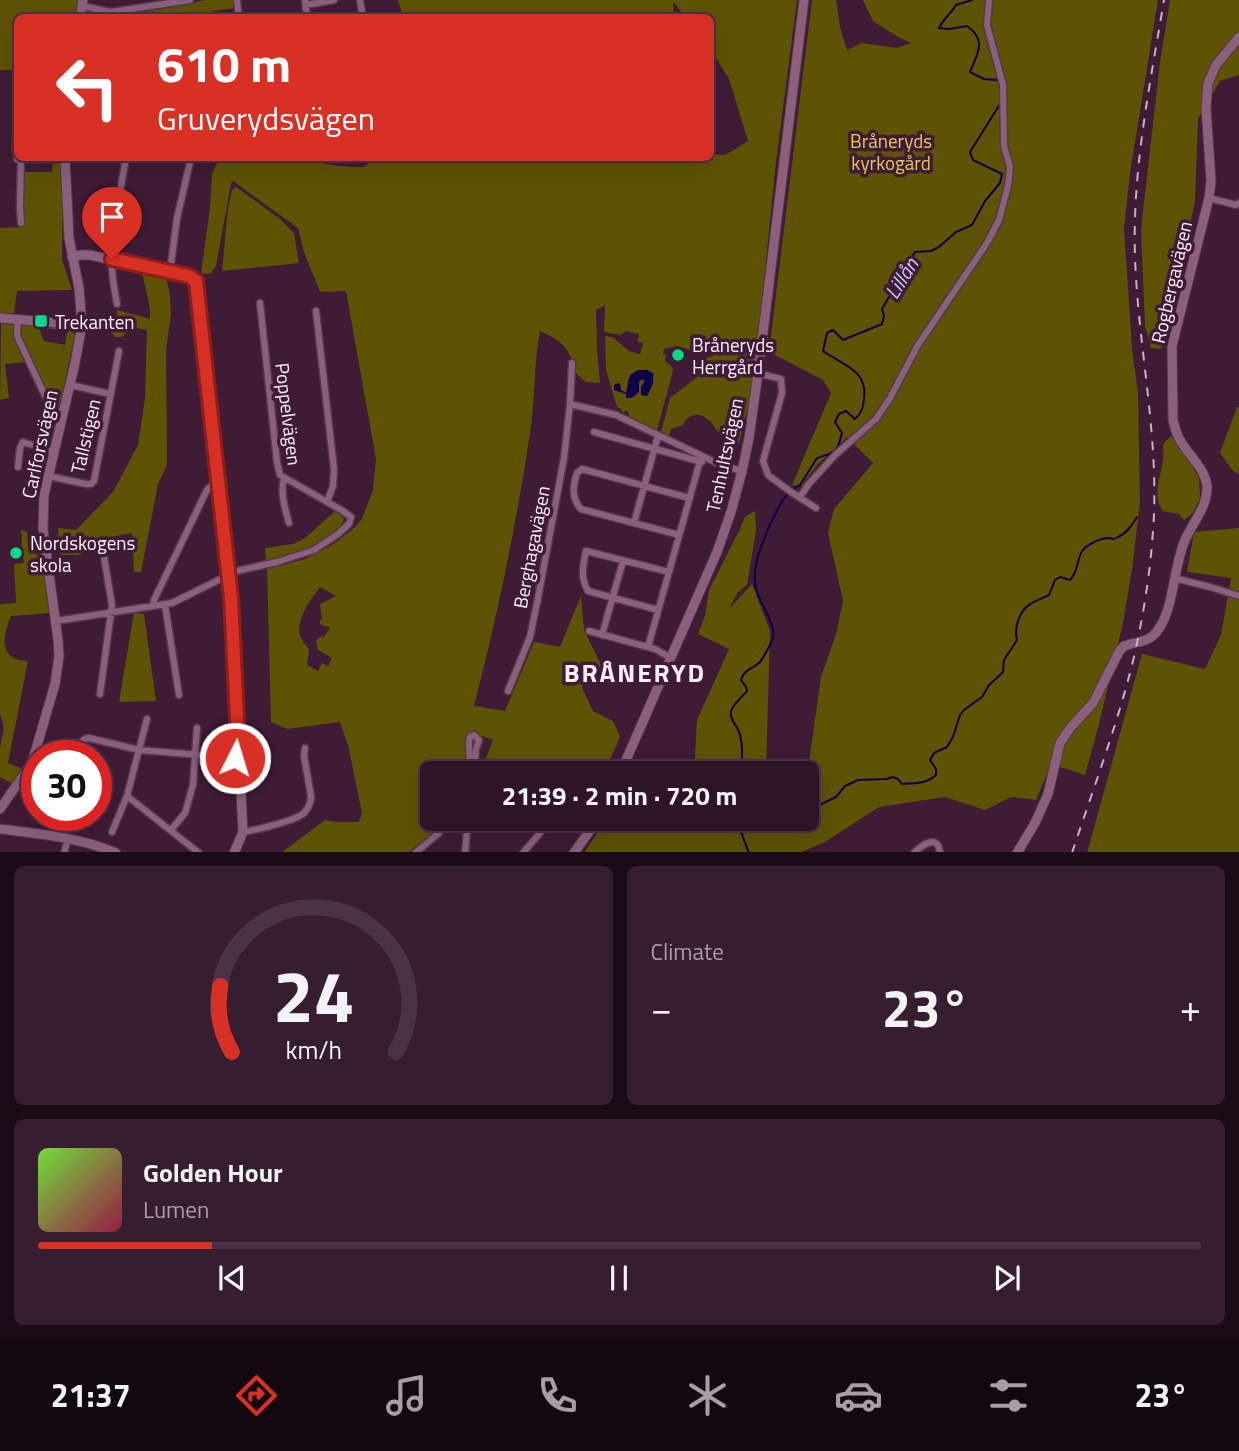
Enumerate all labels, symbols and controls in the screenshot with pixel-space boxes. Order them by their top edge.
text: 610 m [157,26,291,101]
icon: left [42,42,133,133]
text: Gruverydsvägen [157,94,375,142]
park label: Bråneryds kyrkogård [850,126,932,177]
pin [82,187,142,259]
icon: arrive [93,198,131,236]
street label: Rogbergavägen [1143,218,1199,346]
water label: Lillån [876,251,926,305]
place label: Trekanten [55,307,135,336]
marker: Trekanten [33,313,49,329]
place label: Bråneryds Herrgård [692,330,774,381]
marker: Bråneryds Herrgård [670,347,686,363]
street label: Poppelvägen [268,361,310,467]
street label: Carlforsvägen [13,387,65,501]
street label: Tenhultsvägen [698,395,750,515]
street label: Tallstigen [62,396,108,476]
street label: Berghagavägen [505,483,557,611]
place label: Nordskogens skola [30,528,135,579]
marker: Nordskogens skola [8,545,24,561]
district label: BRÅNERYD [564,653,706,692]
position arrow [198,721,272,795]
speed limit sign: 30 [21,740,112,831]
text: 21:39 · 2 min · 720 m [502,776,737,815]
text: Climate [651,934,724,969]
text: 24 [272,940,354,1050]
text: 23° [882,968,969,1047]
text: − [651,979,672,1037]
text: + [1180,979,1201,1037]
text: km/h [285,1030,342,1068]
text: Golden Hour [143,1153,283,1192]
text: Lumen [143,1192,209,1227]
icon: previous [213,1259,251,1297]
icon: pause [600,1259,638,1297]
icon: next [988,1259,1026,1297]
text: 21:37 [51,1371,131,1419]
icon: directions [232,1371,281,1420]
icon: music [382,1371,431,1420]
icon: phone [533,1371,582,1420]
icon: climate [683,1371,732,1420]
icon: car [834,1371,883,1420]
icon: filters [984,1371,1033,1420]
text: 23° [1134,1371,1188,1419]

